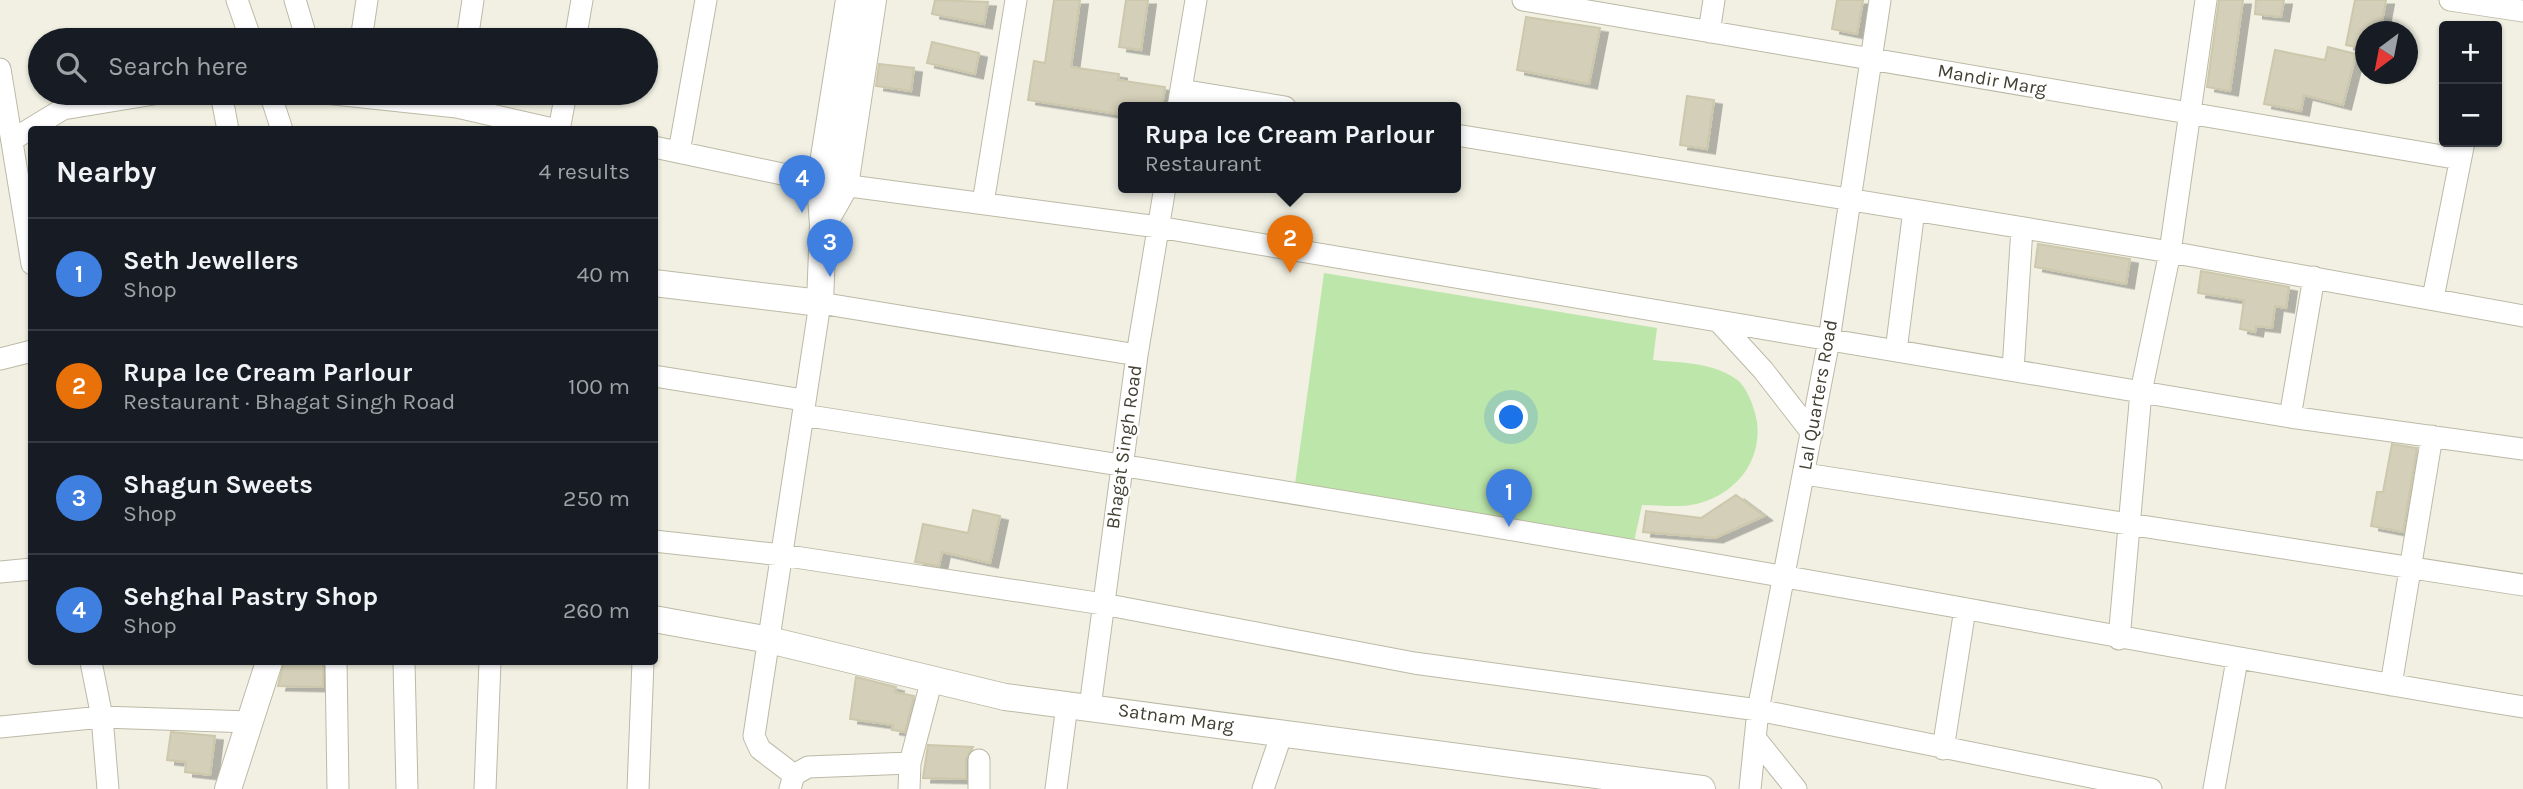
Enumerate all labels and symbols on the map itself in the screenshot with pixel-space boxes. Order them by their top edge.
north arrow [2355,21,2418,84]
street label: Mandir Marg [1936,60,2048,100]
pin: 4 [779,155,825,213]
pin: 2 [1267,215,1313,273]
pin: 3 [807,219,853,277]
street label: Lal Quarters Road [1794,318,1842,472]
street label: Bhagat Singh Road [1102,363,1146,531]
your location [1494,400,1528,434]
pin: 1 [1486,469,1532,527]
street label: Satnam Marg [1116,699,1236,737]

